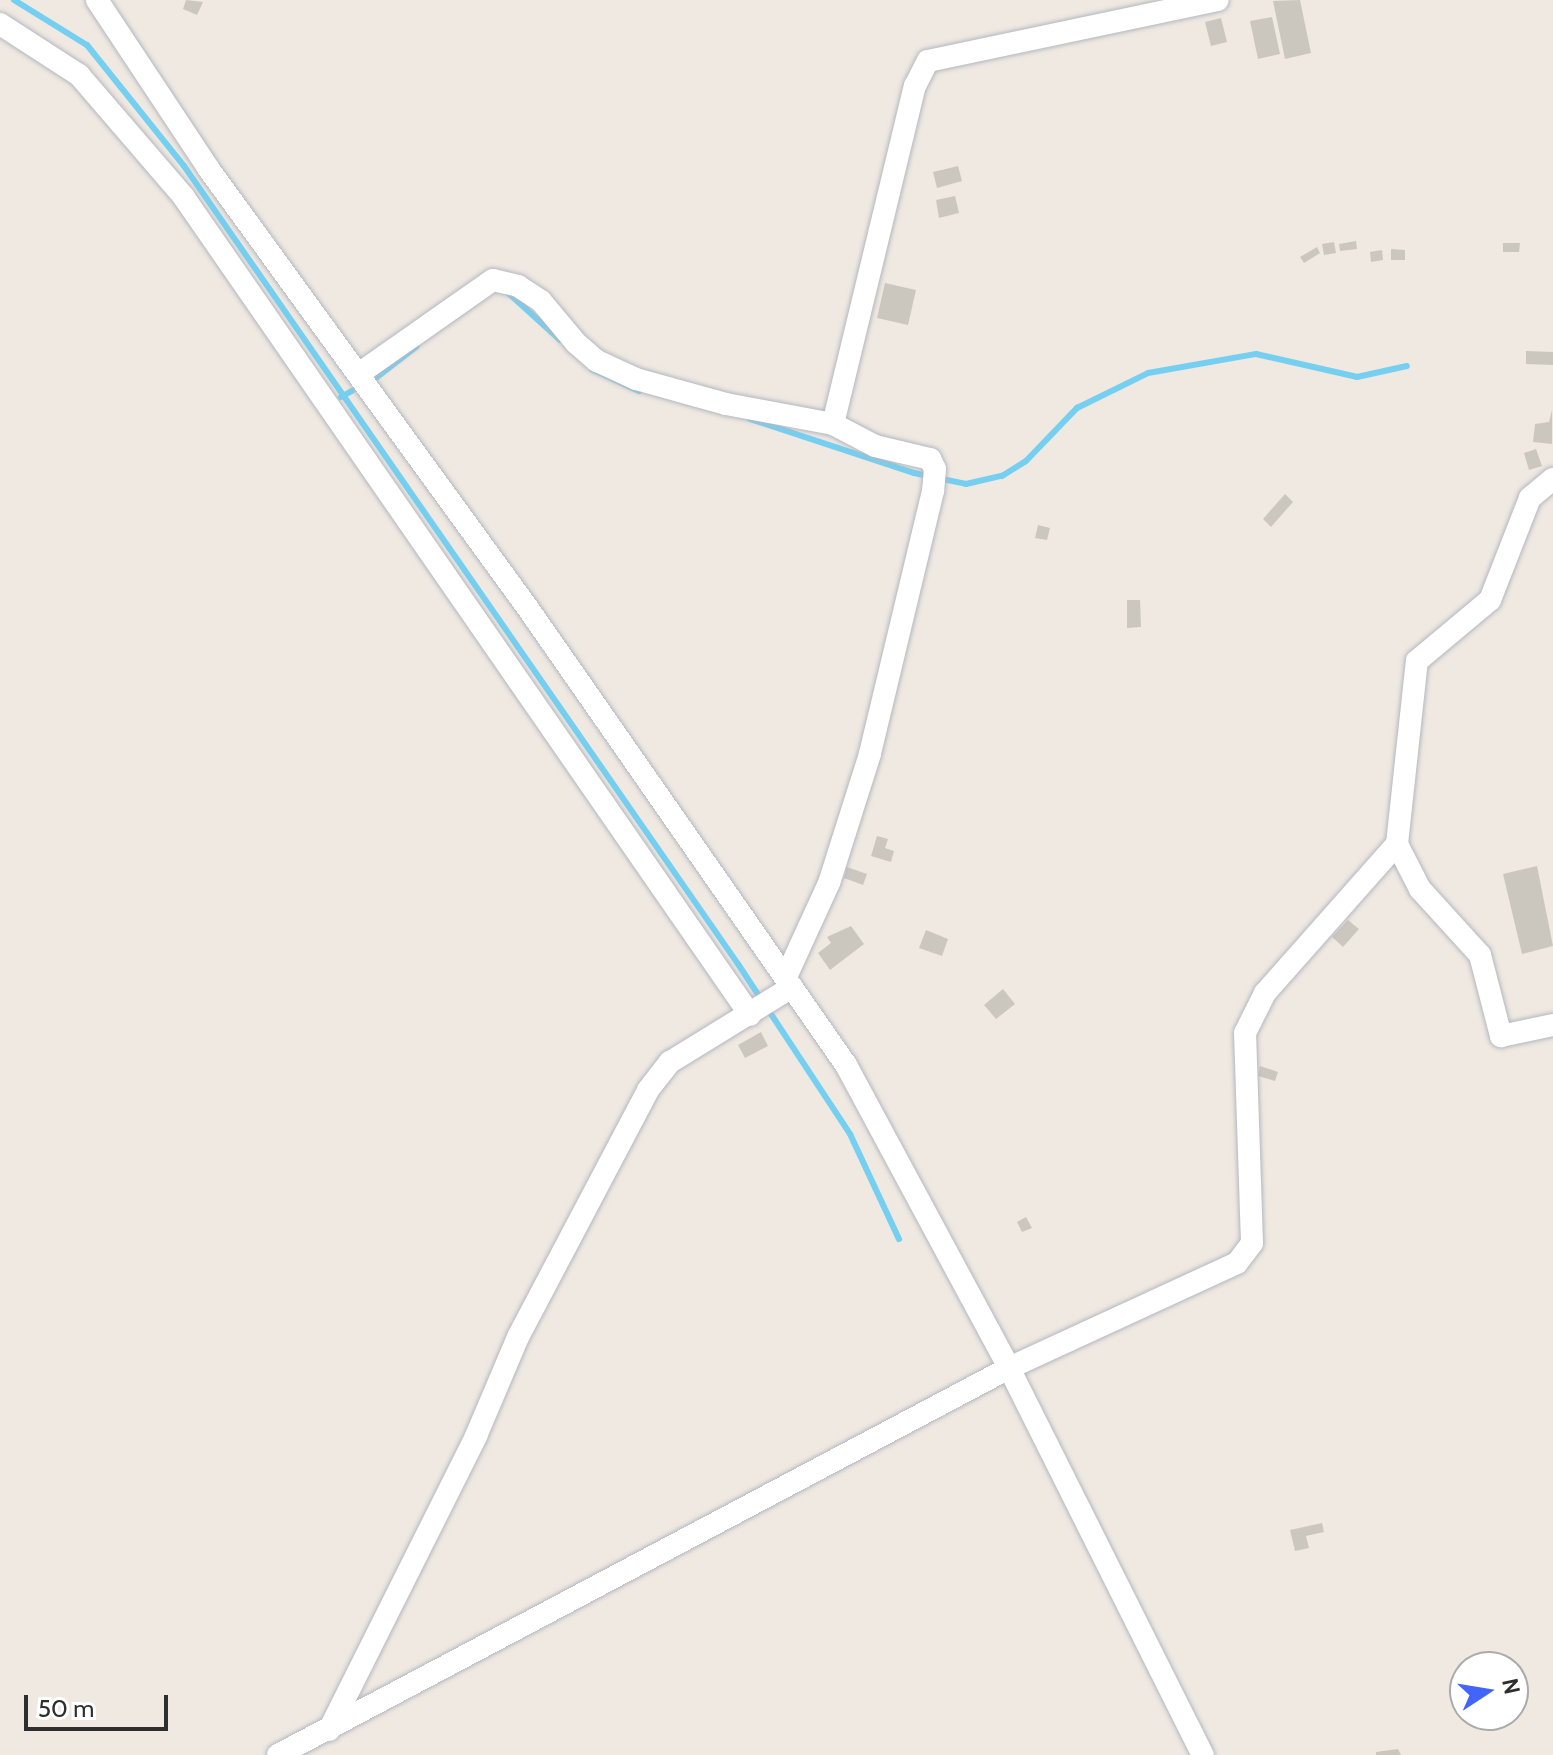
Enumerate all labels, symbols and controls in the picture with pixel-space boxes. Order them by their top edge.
north arrow [1449,1651,1529,1731]
text: N [1496,1676,1526,1697]
scale bar [28,1679,172,1729]
text: 50 m [38,1694,94,1723]

